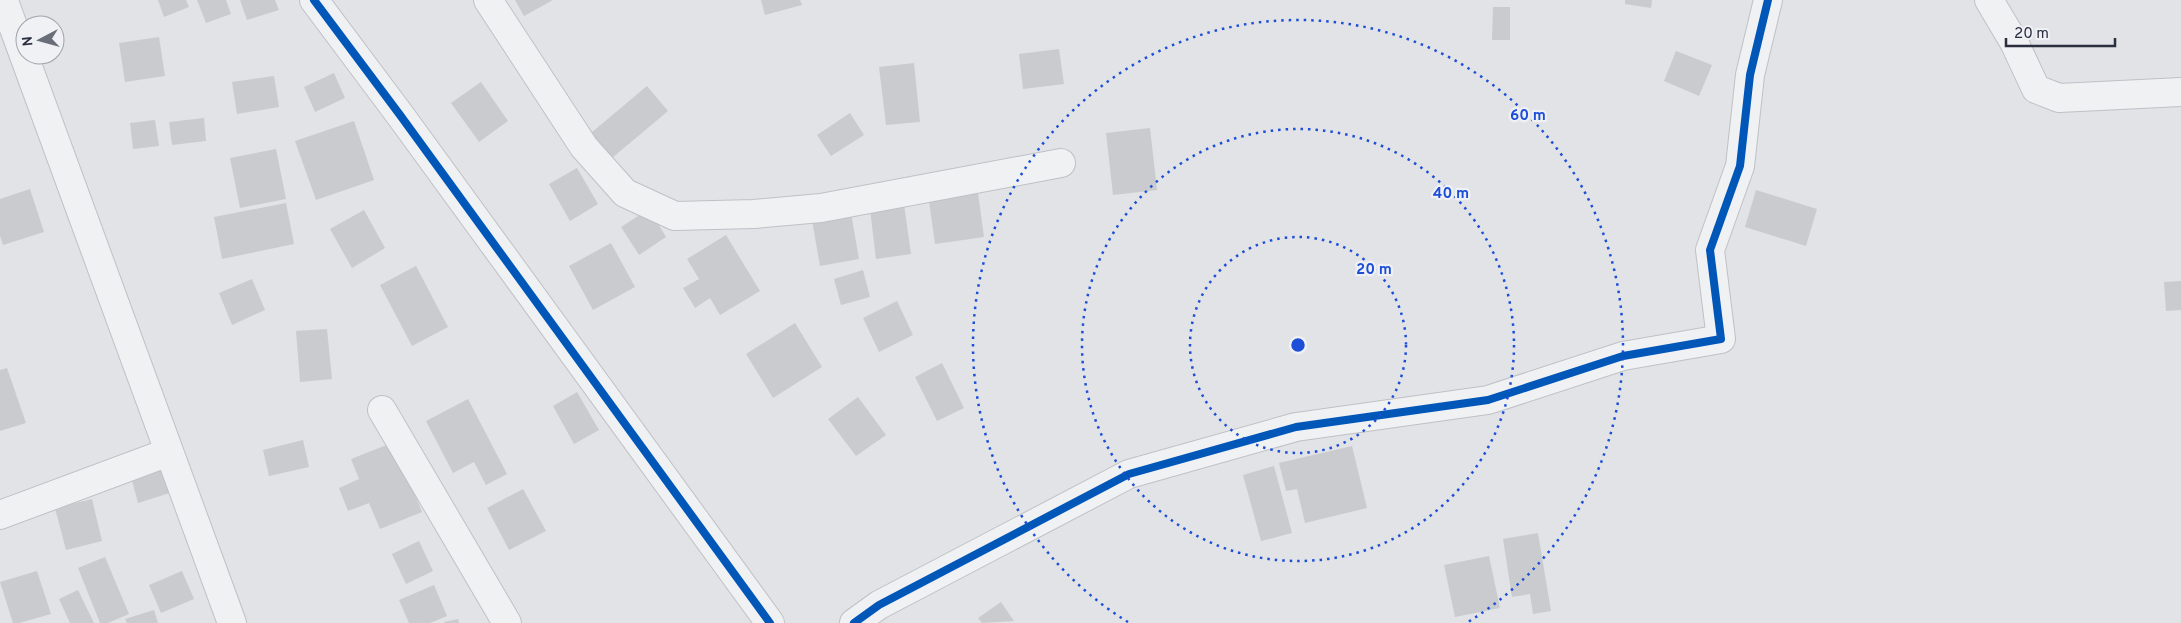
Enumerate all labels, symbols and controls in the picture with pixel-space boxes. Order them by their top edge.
north arrow [15,15,65,65]
scale bar [2006,15,2115,47]
text: 20 m [2014,25,2049,44]
text: N [20,35,38,47]
text: 60 m [1510,107,1546,126]
text: 40 m [1433,185,1469,204]
text: 20 m [1356,261,1392,280]
centre of rings [1289,336,1307,354]

